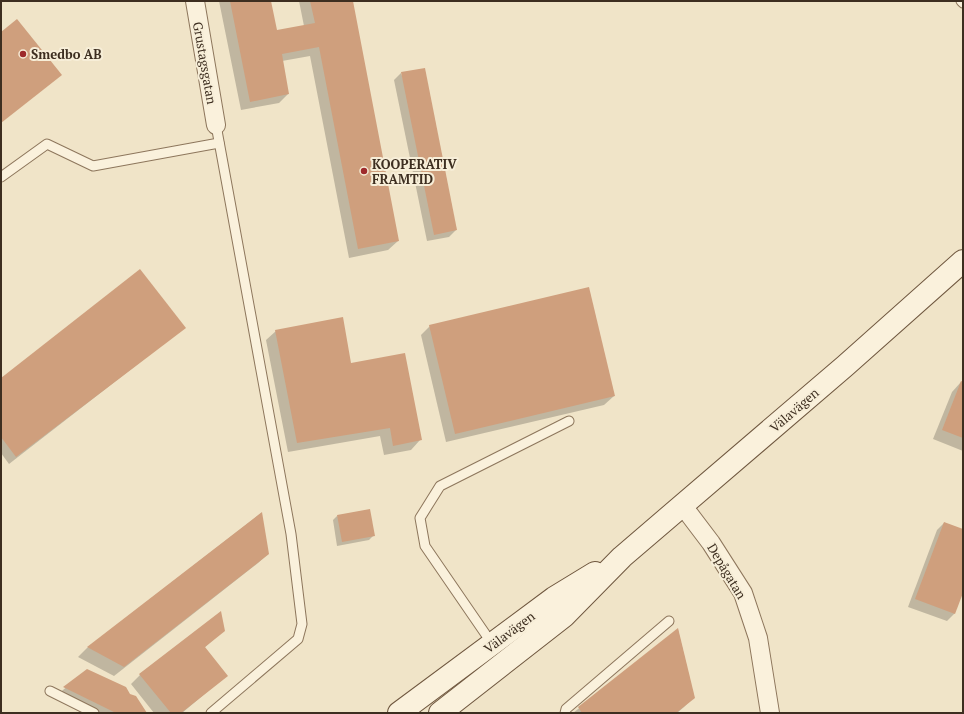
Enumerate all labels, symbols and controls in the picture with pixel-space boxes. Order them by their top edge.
street label: Grustagsgatan [189,20,221,106]
place label: Smedbo AB [31,45,102,63]
marker: Smedbo AB [18,49,28,59]
place label: KOOPERATIV FRAMTID [372,155,457,188]
marker: KOOPERATIV FRAMTID [359,166,369,176]
street label: Välavägen [766,383,823,436]
street label: Depågatan [703,540,751,603]
street label: Välavägen [480,607,538,657]

